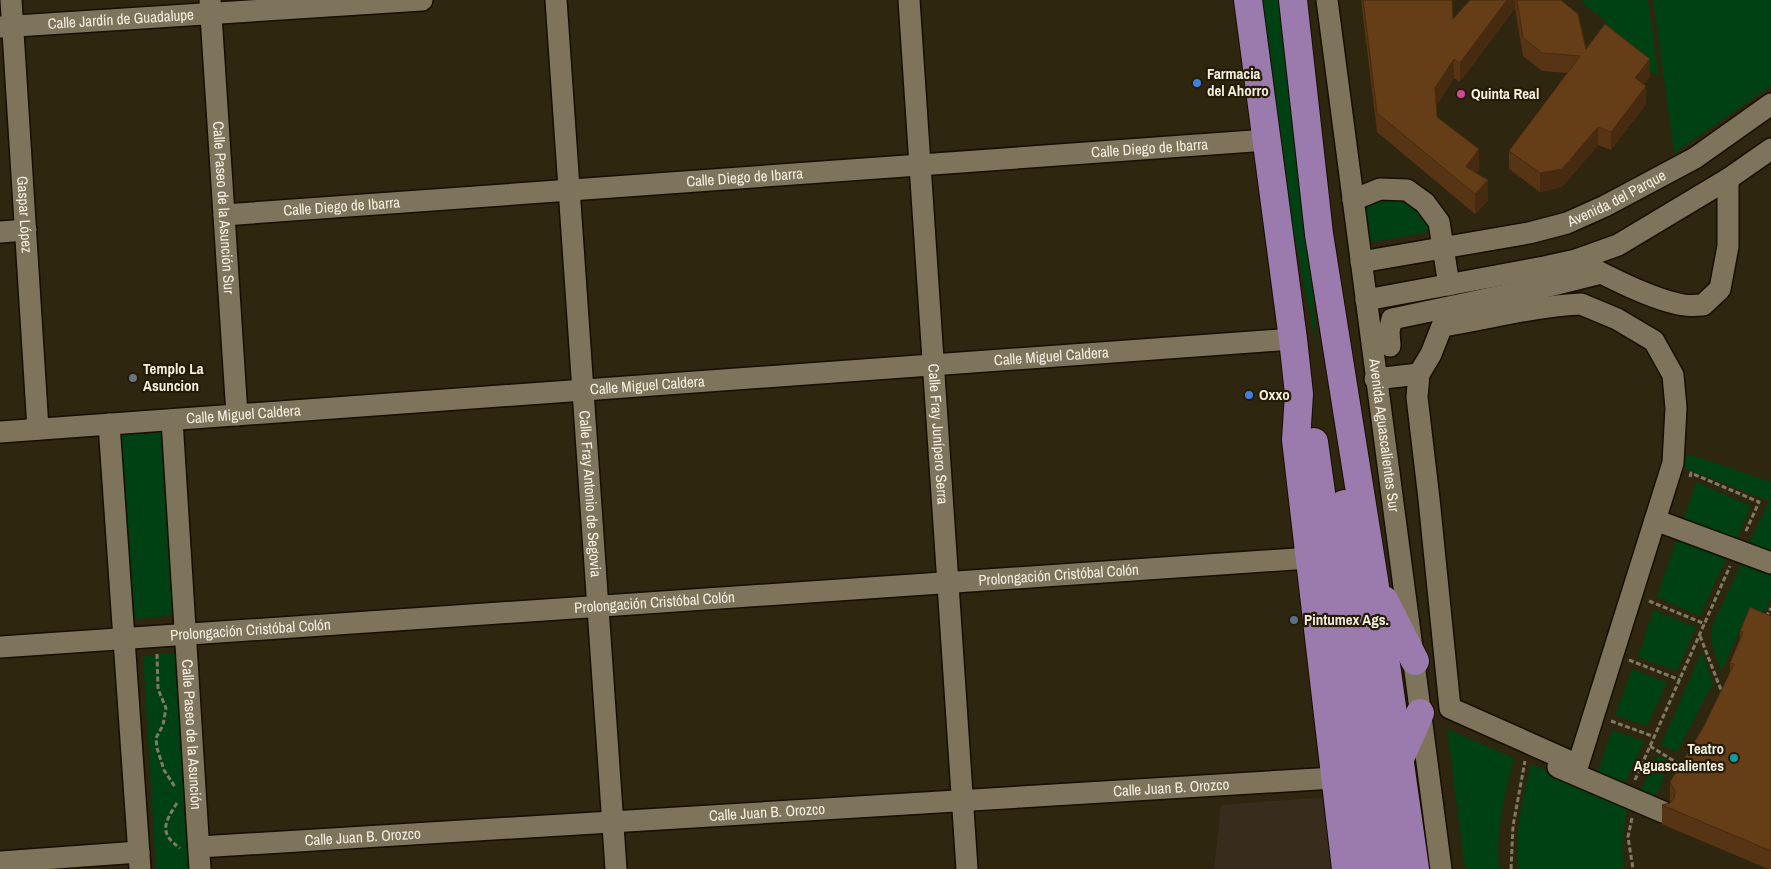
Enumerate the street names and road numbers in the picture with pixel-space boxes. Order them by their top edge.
street label: Calle Jardín de Guadalupe [47,4,195,34]
street label: Calle Paseo de la Asunción Sur [208,120,240,295]
street label: Calle Diego de Ibarra [1090,133,1209,163]
street label: Calle Diego de Ibarra [686,162,804,192]
street label: Avenida del Parque [1563,164,1669,232]
street label: Gaspar López [12,175,38,254]
street label: Calle Diego de Ibarra [283,191,401,221]
street label: Calle Miguel Caldera [993,341,1109,370]
street label: Avenida Aguascalientes Sur [1364,356,1405,513]
street label: Calle Fray Junípero Serra [923,363,954,505]
street label: Calle Miguel Caldera [589,370,706,400]
street label: Calle Miguel Caldera [185,399,302,429]
street label: Calle Fray Antonio de Segovia [574,410,607,578]
street label: Prolongación Cristóbal Colón [978,559,1139,590]
street label: Prolongación Cristóbal Colón [574,586,735,618]
street label: Prolongación Cristóbal Colón [169,614,331,645]
street label: Calle Paseo de la Asunción [177,659,207,810]
street label: Calle Juan B. Orozco [1112,773,1230,801]
street label: Calle Juan B. Orozco [708,798,826,826]
street label: Calle Juan B. Orozco [304,823,422,851]

